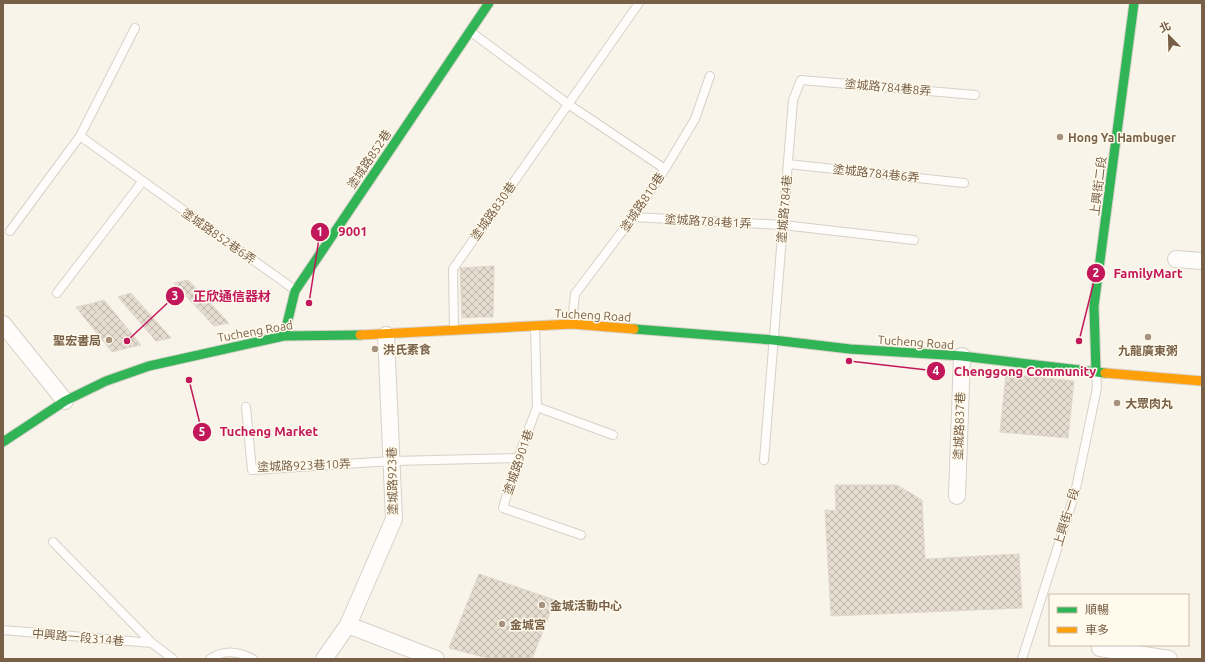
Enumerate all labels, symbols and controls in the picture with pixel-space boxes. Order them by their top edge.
north arrow [1149,16,1189,56]
text: 北 [1158,19,1172,34]
street label: 塗城路784巷8弄 [844,77,932,97]
street label: 塗城路852巷 [345,127,393,191]
place label: Hong Ya Hambuger [1068,131,1176,144]
marker: Hong Ya Hambuger [1055,132,1065,142]
street label: 上興街二段 [1088,155,1108,217]
street label: 塗城路784巷6弄 [832,162,920,184]
street label: 塗城路810巷 [618,170,666,234]
street label: 塗城路784巷 [775,174,793,244]
street label: 塗城路830巷 [468,179,518,243]
street label: 塗城路852巷6弄 [180,206,258,266]
street label: 塗城路784巷1弄 [664,212,752,230]
callout: 9001 [310,219,376,244]
text: 9001 [338,224,368,238]
text: 1 [317,225,323,238]
callout: FamilyMart [1086,261,1191,286]
text: 2 [1093,266,1100,279]
text: FamilyMart [1113,266,1183,280]
callout: 正欣通信器材 [165,284,279,309]
text: 3 [172,289,178,302]
text: 正欣通信器材 [193,289,271,303]
street label: Tucheng Road [555,307,631,323]
street label: Tucheng Road [216,318,294,344]
marker: 九龍廣東粥 [1143,332,1153,342]
street label: Tucheng Road [877,333,955,351]
place label: 聖宏書局 [53,334,101,347]
marker: 聖宏書局 [104,335,114,345]
place label: 洪氏素食 [383,343,431,356]
marker: 洪氏素食 [370,344,380,354]
place label: 九龍廣東粥 [1118,344,1178,357]
callout: Chenggong Community [926,358,1104,383]
text: 4 [933,364,940,377]
text: Chenggong Community [954,364,1096,378]
street label: 塗城路837巷 [951,392,967,460]
place label: 大眾肉丸 [1125,397,1173,410]
marker: 大眾肉丸 [1112,398,1122,408]
callout: Tucheng Market [192,419,326,444]
text: Tucheng Market [220,424,319,438]
text: 5 [199,425,206,438]
street label: 塗城路901巷 [501,428,535,496]
street label: 塗城路923巷 [385,447,399,515]
street label: 塗城路923巷10弄 [257,457,351,473]
street label: 上興街一段 [1051,486,1081,548]
legend [1049,594,1189,646]
place label: 金城活動中心 [550,599,622,612]
marker: 金城活動中心 [537,600,547,610]
text: 順暢 [1085,603,1109,616]
place label: 金城宮 [510,618,546,631]
marker: 金城宮 [497,619,507,629]
text: 車多 [1085,623,1109,636]
street label: 中興路一段314巷 [31,627,125,647]

